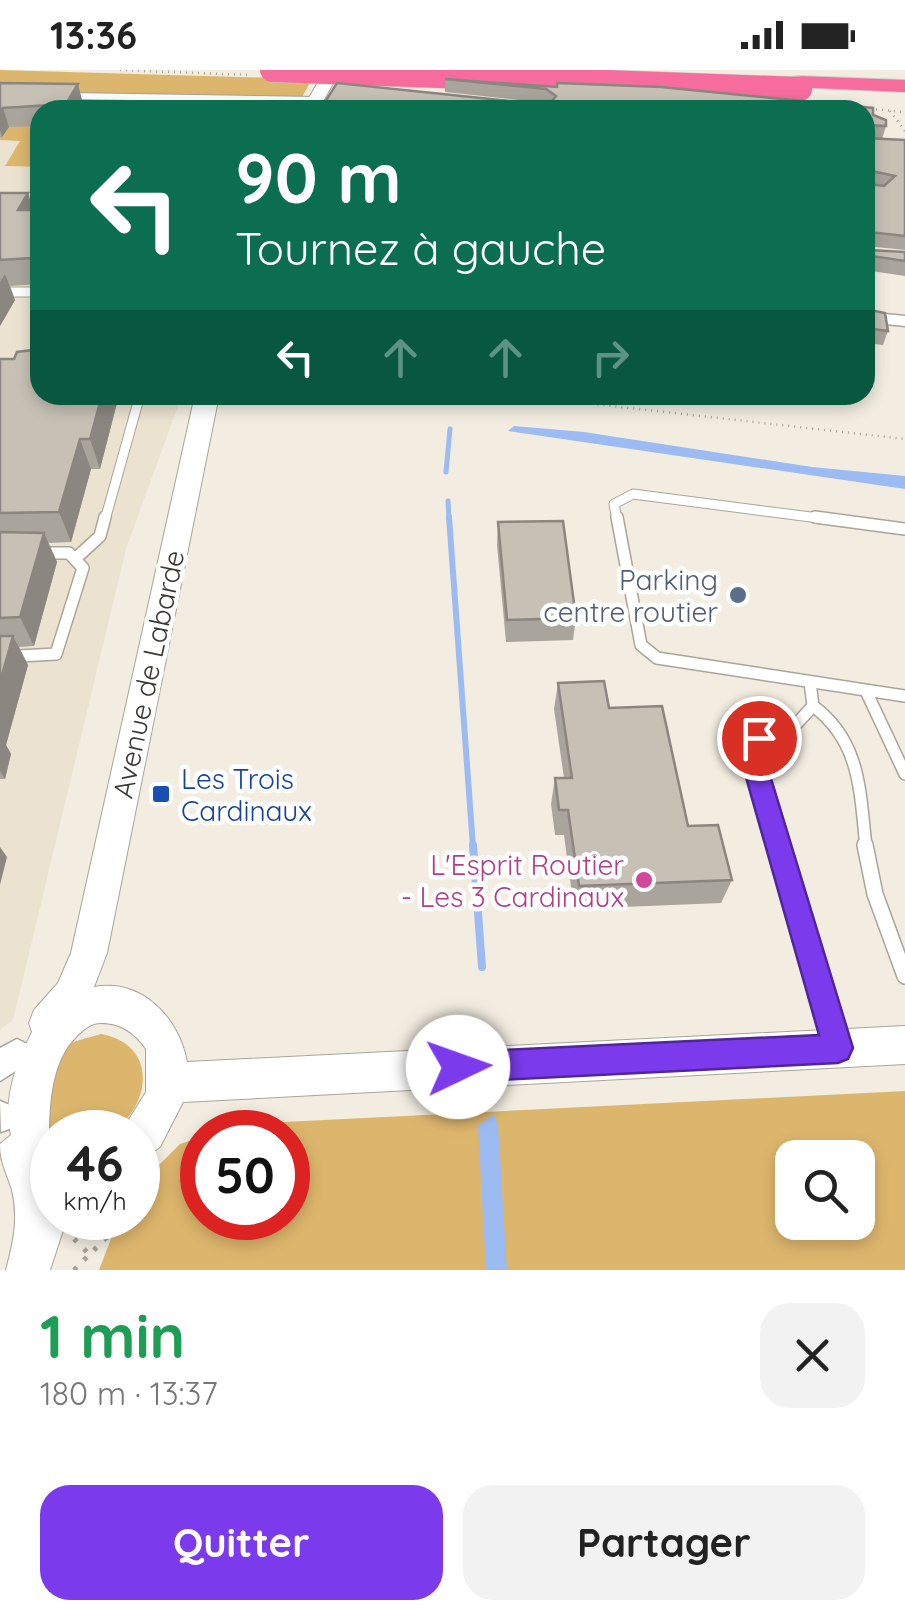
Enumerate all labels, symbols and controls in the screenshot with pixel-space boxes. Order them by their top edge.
text: 13:36 [50,11,137,59]
text: 90 m [235,133,402,221]
icon: left [70,140,200,270]
text: Tournez à gauche [235,220,606,276]
icon: left [268,330,323,385]
icon: ahead [373,330,428,385]
icon: ahead [478,330,533,385]
icon: right [583,330,638,385]
street label: Avenue de Labarde [105,547,191,801]
place label: Parking centre routier [543,562,718,629]
marker: Parking centre routier [727,584,749,606]
pin [717,696,802,781]
icon: arrive [732,711,787,766]
place label: Les Trois Cardinaux [181,761,312,828]
marker: Les Trois Cardinaux [150,783,172,805]
place label: L'Esprit Routier - Les 3 Cardinaux [401,847,624,914]
marker: L'Esprit Routier - Les 3 Cardinaux [633,869,655,891]
position arrow [406,1015,510,1119]
speed limit sign: 50 [180,1110,310,1240]
text: 46 [66,1131,124,1194]
map controls [775,1140,875,1240]
button: search [775,1140,875,1240]
text: km/h [63,1185,127,1216]
text: 1 min [40,1298,185,1373]
button: close [760,1303,865,1408]
text: 180 m · 13:37 [40,1373,218,1413]
button: Quitter [40,1485,443,1600]
button: Partager [463,1485,865,1600]

